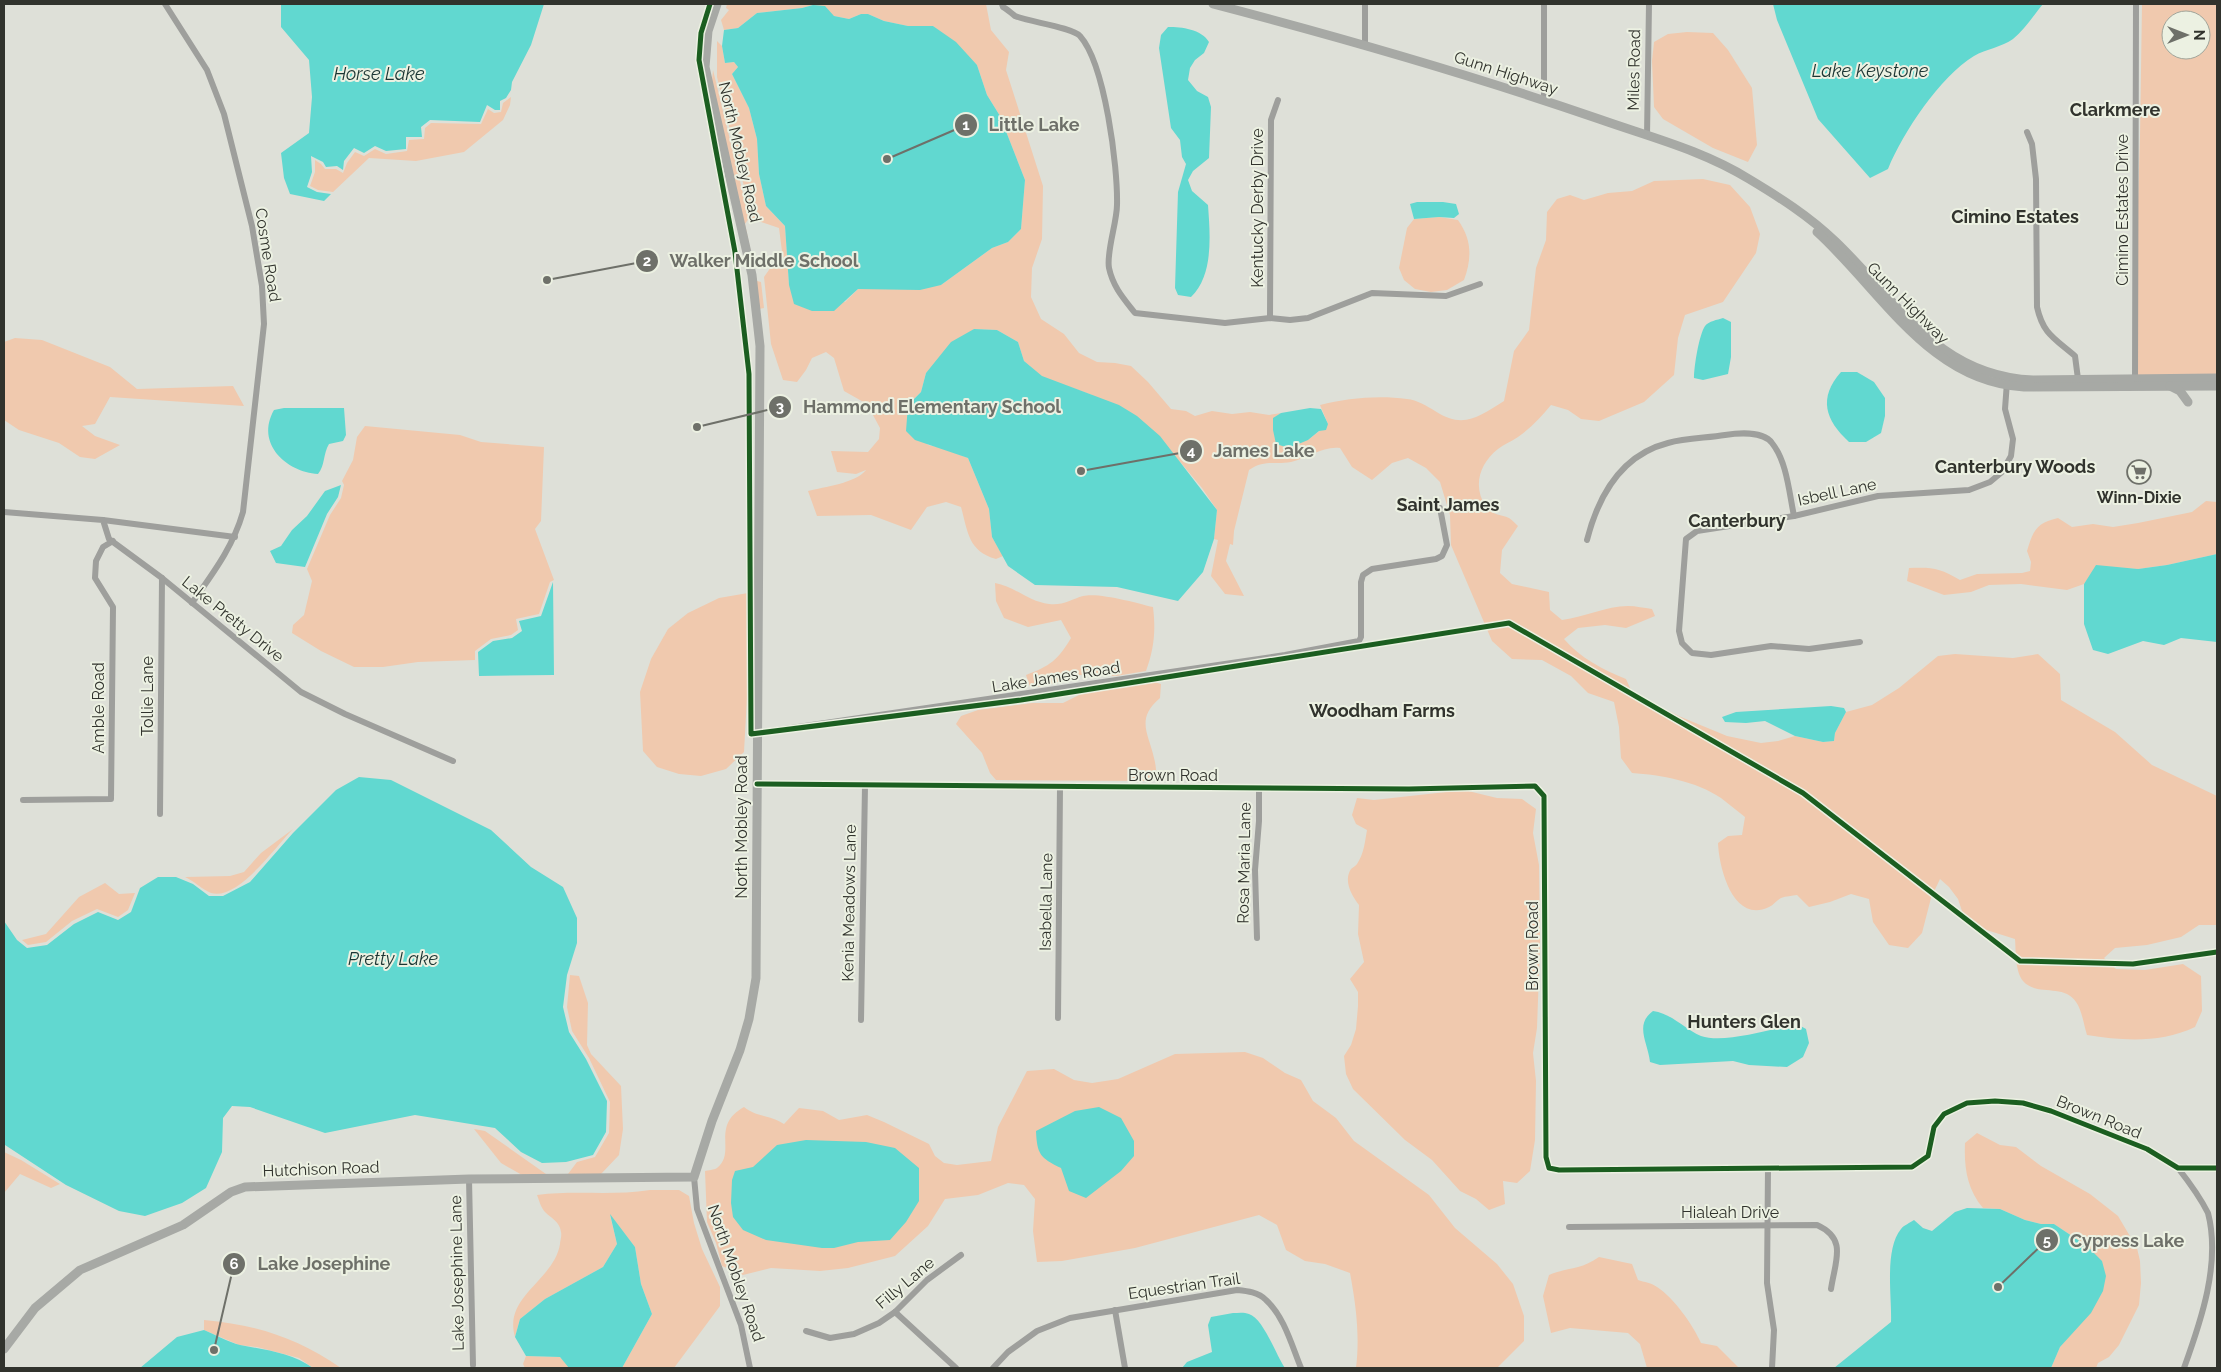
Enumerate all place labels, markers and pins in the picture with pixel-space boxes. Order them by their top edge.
callout: Little Lake [954,109,1089,142]
callout: Walker Middle School [634,244,869,277]
callout: Hammond Elementary School [768,390,1071,423]
callout: James Lake [1179,434,1325,467]
supermarket icon: Winn-Dixie [2126,459,2152,485]
place label: Winn-Dixie [2097,488,2182,507]
callout: Cypress Lake [2035,1224,2194,1257]
callout: Lake Josephine [222,1247,400,1280]

